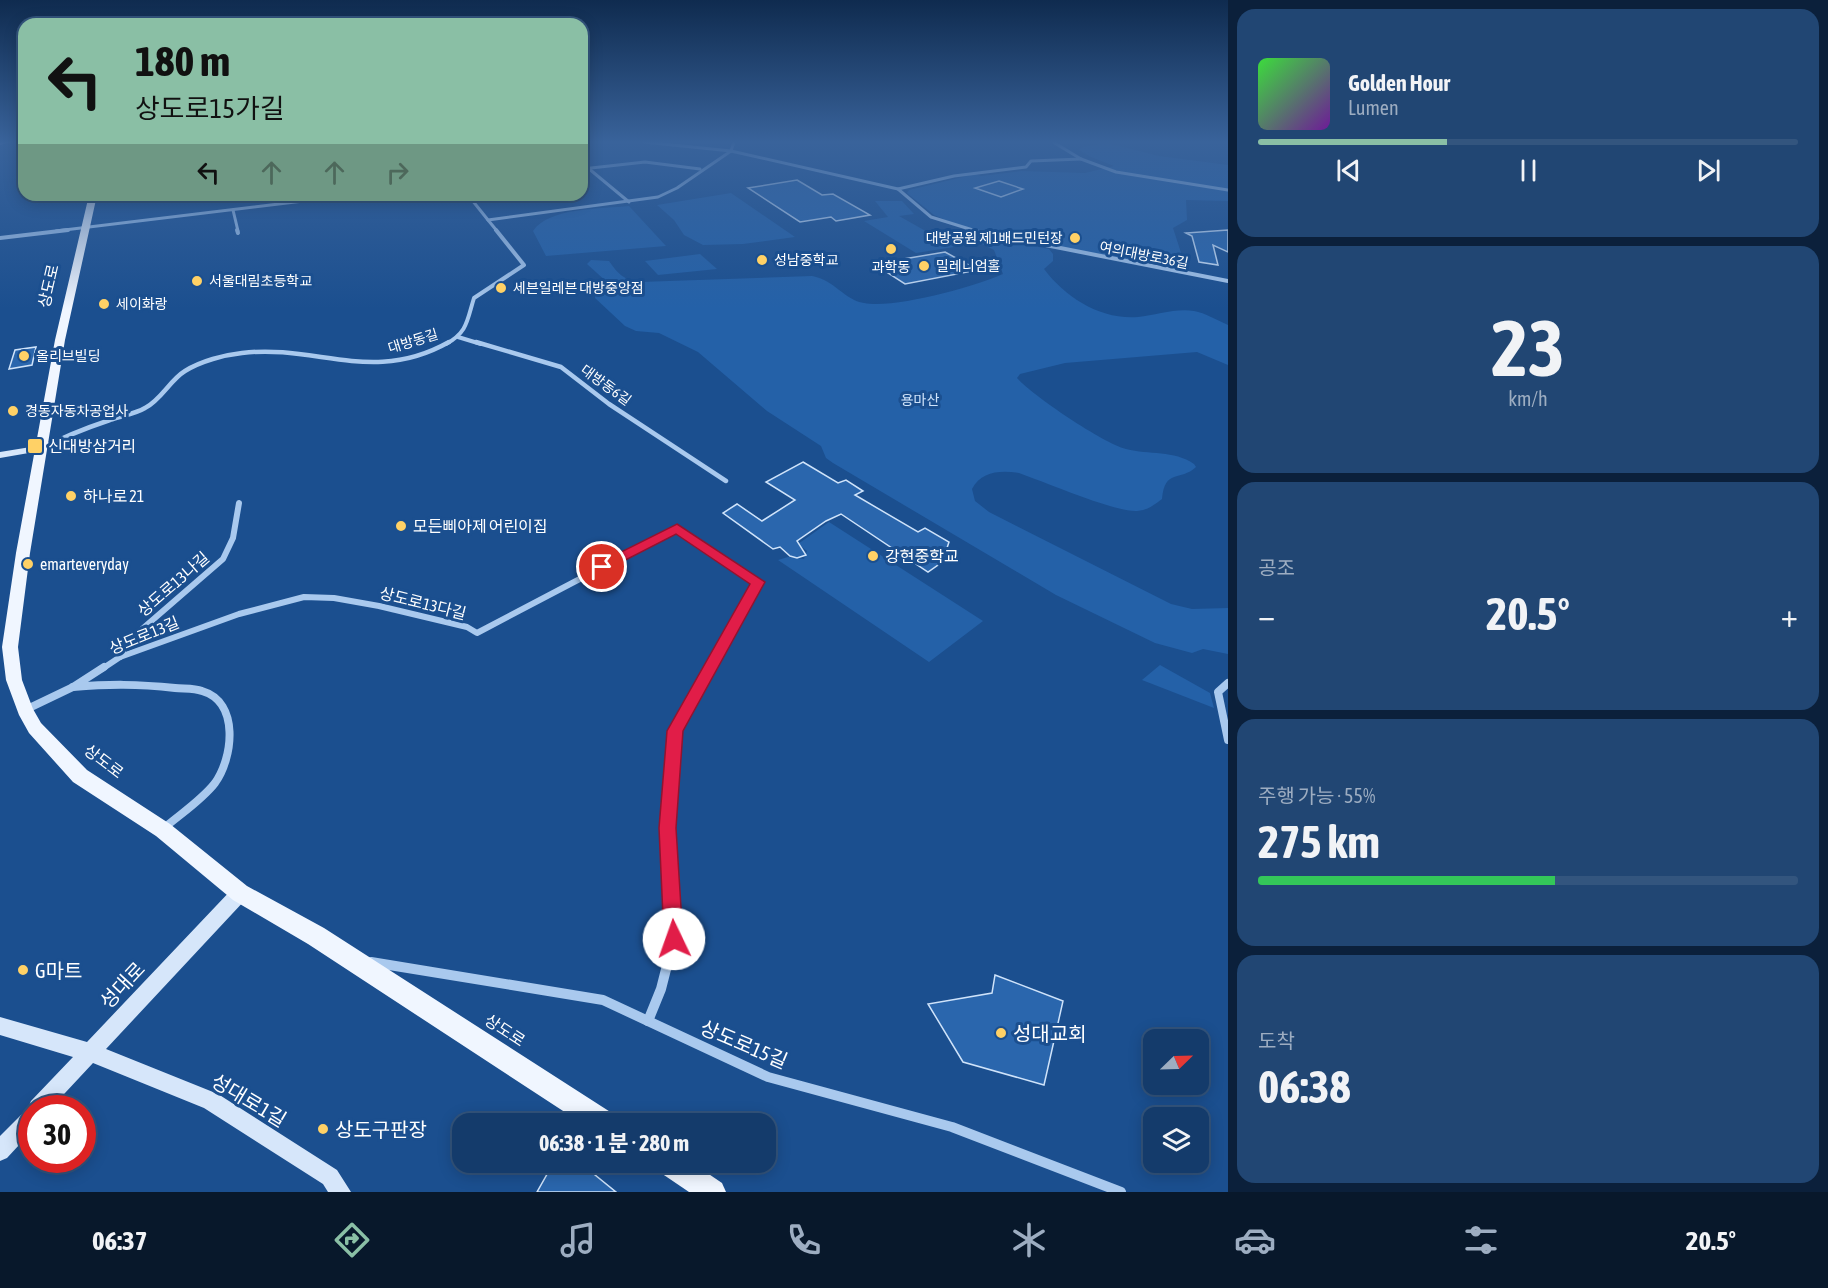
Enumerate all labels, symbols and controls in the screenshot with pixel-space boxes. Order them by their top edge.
text: 180 m [135,37,230,85]
icon: left [36,42,114,120]
text: Golden Hour [1348,70,1450,96]
text: 상도로15가길 [135,93,285,124]
text: Lumen [1348,96,1399,119]
icon: previous [1332,154,1365,187]
icon: pause [1512,154,1545,187]
icon: next [1692,154,1725,187]
icon: left [192,156,225,189]
icon: ahead [255,156,288,189]
icon: ahead [318,156,351,189]
icon: right [381,156,414,189]
place label: 대방공원 제1배드민턴장 [926,230,1063,246]
marker: 대방공원 제1배드민턴장 [1068,231,1082,245]
street label: 여의대방로36길 [1098,239,1190,271]
marker: 과학동 [884,242,898,256]
place label: 성남중학교 [774,252,839,268]
marker: 성남중학교 [755,253,769,267]
place label: 밀레니엄홀 [936,258,1001,274]
place label: 과학동 [872,259,910,275]
marker: 밀레니엄홀 [917,259,931,273]
street label: 상도로 [34,262,62,310]
place label: 서울대림초등학교 [209,273,312,289]
marker: 서울대림초등학교 [190,274,204,288]
place label: 세븐일레븐 대방중앙점 [513,280,644,296]
marker: 세븐일레븐 대방중앙점 [494,281,508,295]
place label: 세이화랑 [116,296,168,312]
marker: 세이화랑 [97,297,111,311]
text: 23 [1491,303,1565,393]
street label: 대방동길 [386,326,440,356]
place label: 올리브빌딩 [36,348,100,364]
marker: 올리브빌딩 [17,349,31,363]
street label: 대방동6길 [578,361,634,409]
text: km/h [1508,387,1548,410]
park label: 용마산 [901,392,939,408]
place label: 경동자동차공업사 [25,403,128,419]
marker: 경동자동차공업사 [6,404,20,418]
marker: 신대방삼거리 [26,437,44,455]
place label: 신대방삼거리 [48,437,136,455]
place label: 하나로 21 [83,487,144,505]
marker: 하나로 21 [64,489,78,503]
place label: 모든삐아제 어린이집 [413,517,548,535]
marker: 모든삐아제 어린이집 [394,519,408,533]
pin [576,541,627,592]
place label: 강현중학교 [885,547,959,565]
street label: 상도로13나길 [134,548,212,620]
marker: 강현중학교 [866,549,880,563]
icon: arrive [585,550,618,583]
place label: emarteveryday [40,555,129,574]
text: 공조 [1258,556,1295,579]
marker: emarteveryday [21,557,35,571]
street label: 상도로13다길 [378,584,468,622]
text: 20.5° [1486,588,1570,640]
text: − [1258,596,1275,634]
text: + [1781,596,1798,634]
street label: 상도로13길 [106,613,182,657]
street label: 상도로 [81,741,127,782]
text: 주행 가능 · 55% [1258,784,1375,807]
text: 275 km [1258,816,1380,868]
position arrow [642,907,706,971]
street label: 성대로 [95,957,149,1013]
place label: G마트 [35,959,82,982]
marker: G마트 [16,963,30,977]
street label: 상도로 [482,1010,529,1050]
street label: 상도로15길 [697,1015,791,1073]
place label: 성대교회 [1013,1022,1087,1045]
marker: 성대교회 [994,1026,1008,1040]
north arrow [1143,1029,1209,1095]
map controls [1143,1029,1209,1173]
text: 도착 [1258,1029,1295,1052]
text: 06:38 [1258,1061,1351,1113]
street label: 성대로1길 [208,1069,290,1131]
speed limit sign: 30 [18,1095,96,1173]
button: layers [1143,1107,1209,1173]
place label: 상도구판장 [335,1118,427,1141]
marker: 상도구판장 [316,1122,330,1136]
text: 06:38 · 1 분 · 280 m [539,1130,689,1156]
icon: directions [331,1219,373,1261]
icon: music [557,1219,599,1261]
icon: phone [783,1219,825,1261]
icon: climate [1008,1219,1050,1261]
icon: car [1234,1219,1276,1261]
icon: filters [1460,1219,1502,1261]
text: 06:37 [92,1225,147,1256]
text: 20.5° [1686,1225,1736,1256]

